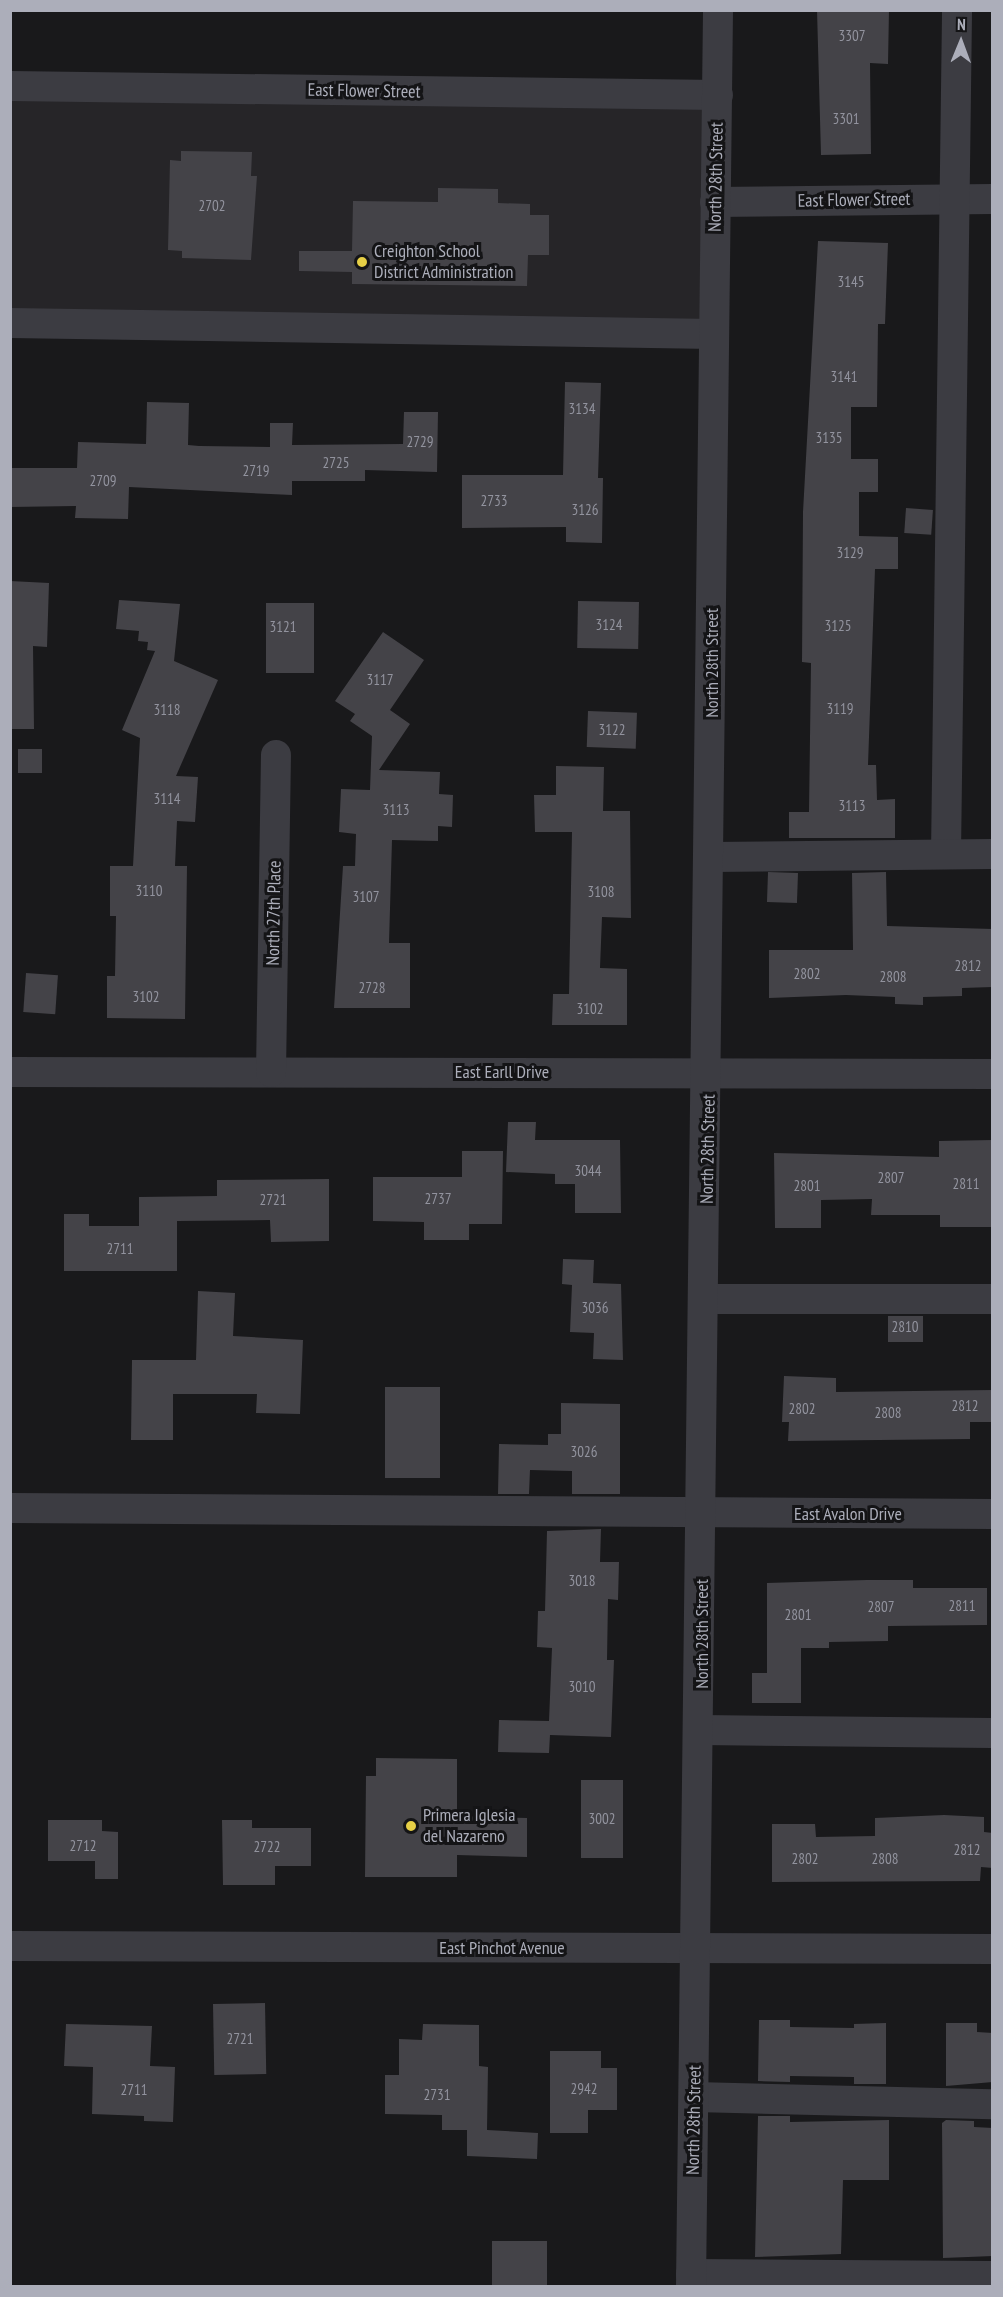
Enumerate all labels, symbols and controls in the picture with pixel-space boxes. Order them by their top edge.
north arrow [931,12,991,72]
text: N [957,14,966,34]
house number: 3307 [839,27,865,45]
street label: East Flower Street [307,79,421,103]
house number: 3301 [833,110,859,128]
street label: North 28th Street [704,122,728,232]
street label: East Flower Street [797,188,911,212]
house number: 2702 [199,197,225,215]
place label: Creighton School District Administration [374,241,514,284]
marker: Creighton School District Administration [355,255,369,269]
house number: 3145 [838,273,864,291]
house number: 3141 [831,368,857,386]
house number: 3134 [569,400,595,418]
house number: 3135 [816,429,842,447]
house number: 2729 [407,433,433,451]
house number: 2725 [323,454,349,472]
house number: 2719 [243,462,269,480]
house number: 2709 [90,472,116,490]
house number: 2733 [481,492,507,510]
house number: 3126 [572,501,598,519]
house number: 3129 [837,544,863,562]
street label: North 28th Street [701,608,723,718]
house number: 3124 [596,616,622,634]
house number: 3125 [825,617,851,635]
house number: 3121 [270,618,296,636]
house number: 3117 [367,671,393,689]
house number: 3119 [827,700,853,718]
house number: 3118 [154,701,180,719]
house number: 3122 [599,721,625,739]
house number: 3114 [154,790,180,808]
house number: 3113 [839,797,865,815]
house number: 3113 [383,801,409,819]
street label: North 27th Place [262,860,286,966]
house number: 3110 [136,882,162,900]
house number: 3108 [588,883,614,901]
house number: 3107 [353,888,379,906]
house number: 2812 [955,957,981,975]
house number: 2802 [794,965,820,983]
house number: 2808 [880,968,906,986]
house number: 2728 [359,979,385,997]
house number: 3102 [133,988,159,1006]
house number: 3102 [577,1000,603,1018]
street label: East Earll Drive [455,1061,549,1083]
street label: North 28th Street [696,1094,720,1204]
house number: 3044 [575,1162,601,1180]
house number: 2807 [878,1169,904,1187]
house number: 2811 [953,1175,979,1193]
house number: 2801 [794,1177,820,1195]
house number: 2737 [425,1190,451,1208]
house number: 2721 [260,1191,286,1209]
house number: 2711 [107,1240,133,1258]
house number: 3036 [582,1299,608,1317]
house number: 2810 [892,1318,918,1336]
house number: 2812 [952,1397,978,1415]
house number: 2802 [789,1400,815,1418]
house number: 2808 [875,1404,901,1422]
house number: 3026 [571,1443,597,1461]
street label: East Avalon Drive [794,1503,902,1525]
house number: 3018 [569,1572,595,1590]
street label: North 28th Street [691,1579,713,1689]
house number: 2811 [949,1597,975,1615]
house number: 2807 [868,1598,894,1616]
house number: 2801 [785,1606,811,1624]
house number: 3010 [569,1678,595,1696]
place label: Primera Iglesia del Nazareno [423,1805,515,1848]
house number: 3002 [589,1810,615,1828]
marker: Primera Iglesia del Nazareno [404,1819,418,1833]
house number: 2712 [70,1837,96,1855]
house number: 2722 [254,1838,280,1856]
house number: 2812 [954,1841,980,1859]
house number: 2802 [792,1850,818,1868]
house number: 2808 [872,1850,898,1868]
street label: East Pinchot Avenue [439,1937,565,1959]
house number: 2721 [227,2030,253,2048]
street label: North 28th Street [682,2065,706,2175]
house number: 2942 [571,2080,597,2098]
house number: 2711 [121,2081,147,2099]
house number: 2731 [424,2086,450,2104]

